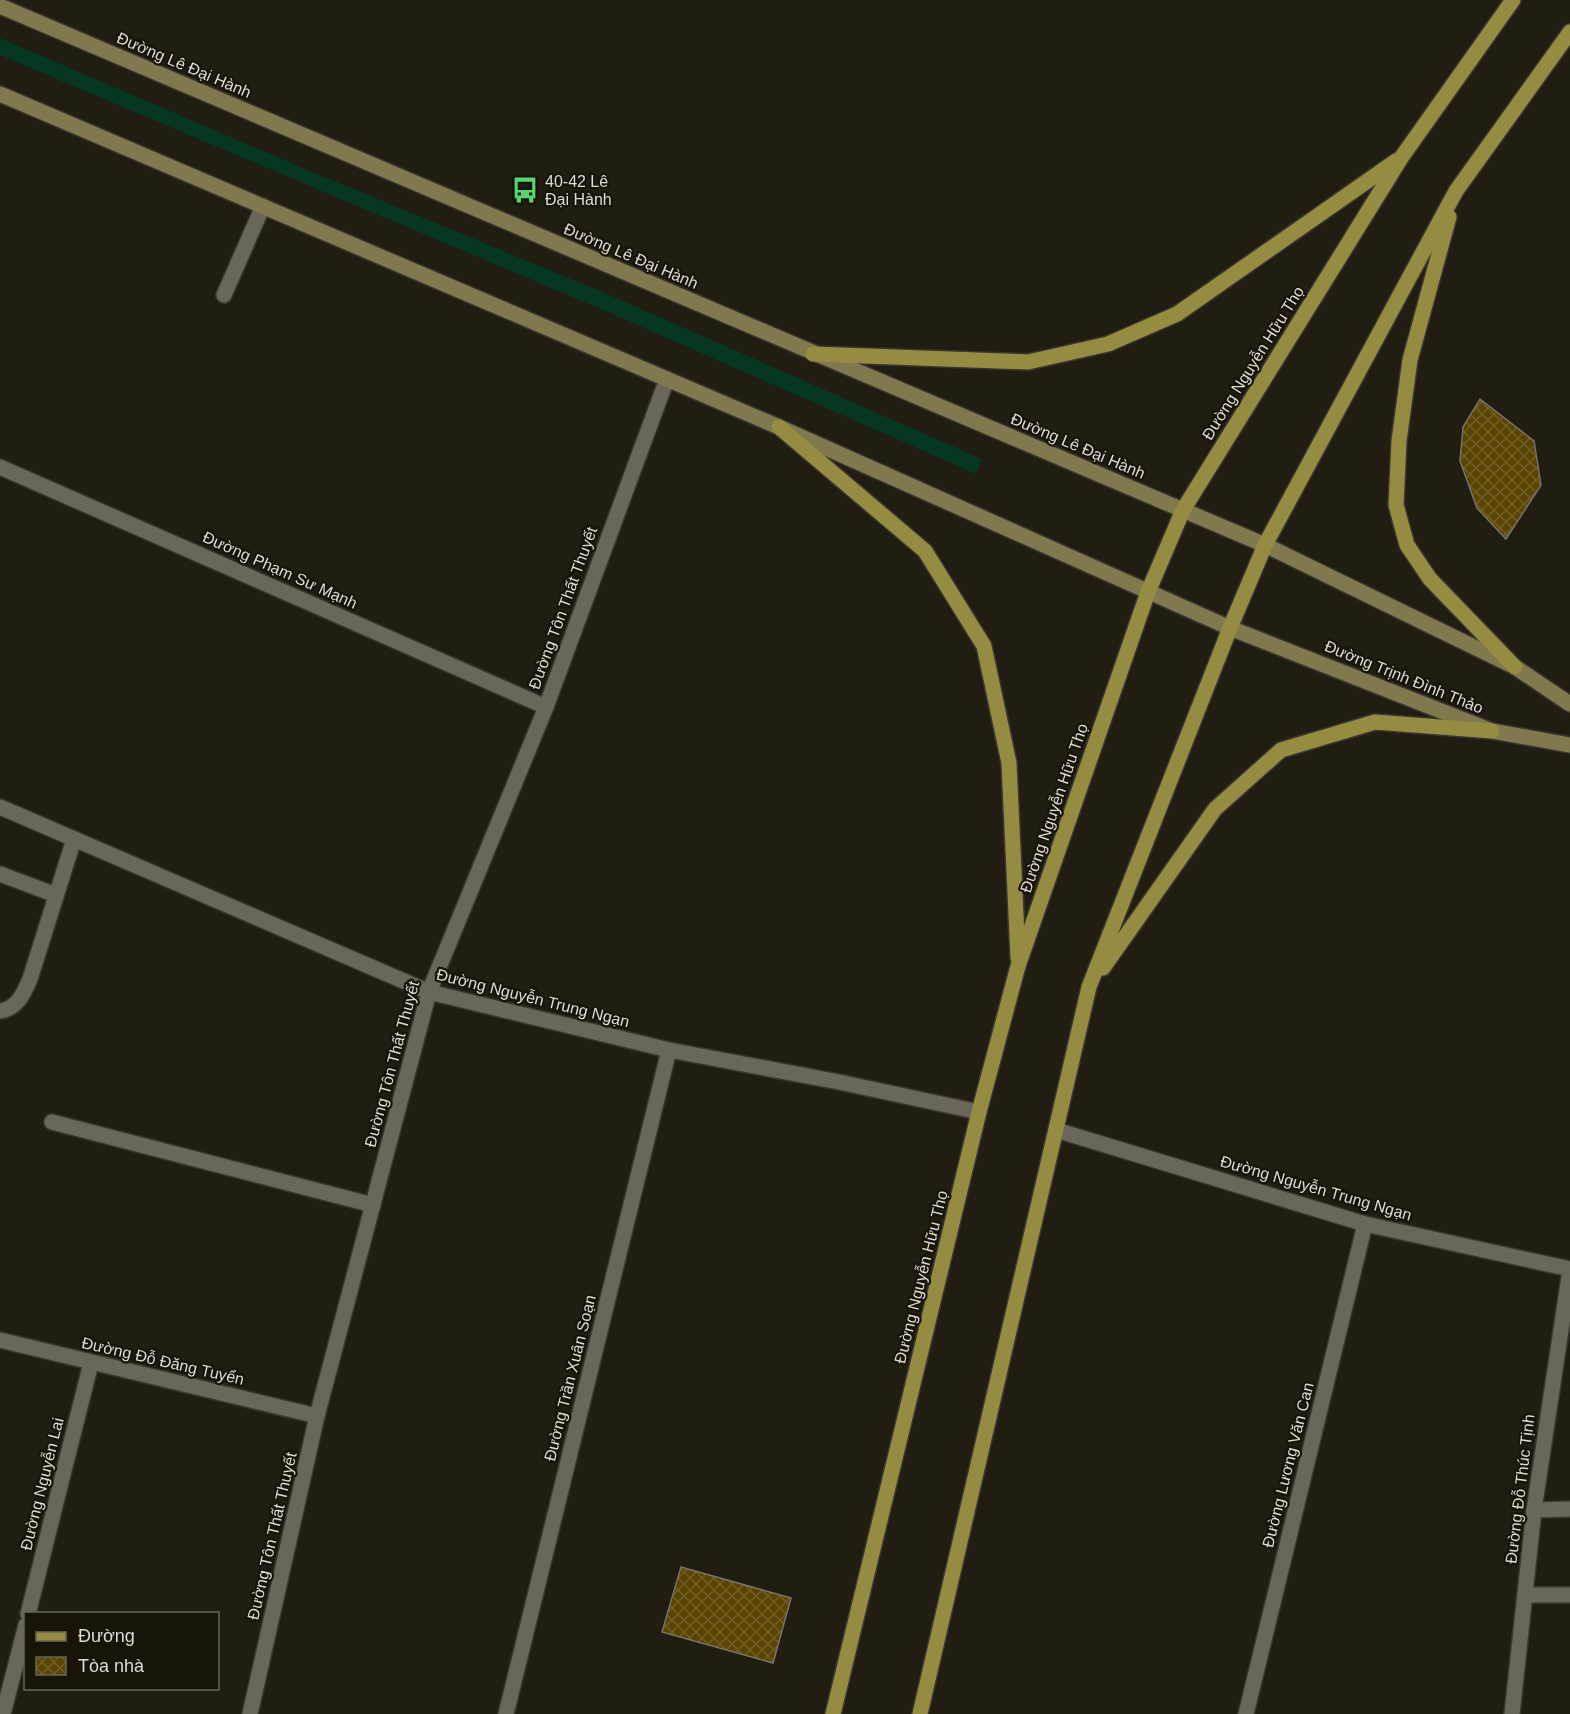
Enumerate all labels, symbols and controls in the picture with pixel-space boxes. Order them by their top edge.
street label: Đường Lê Đại Hành [114,29,254,101]
place label: 40-42 Lê Đại Hành [545,173,612,208]
bus stop icon: 40-42 Lê Đại Hành [510,175,540,205]
street label: Đường Lê Đại Hành [561,220,701,292]
street label: Đường Nguyễn Hữu Thọ [1198,283,1307,443]
street label: Đường Lê Đại Hành [1008,410,1148,482]
street label: Đường Tôn Thất Thuyết [526,524,601,692]
street label: Đường Phạm Sư Mạnh [200,528,360,612]
street label: Đường Trịnh Đình Thảo [1322,637,1486,717]
street label: Đường Nguyễn Hữu Thọ [1016,721,1091,895]
street label: Đường Nguyễn Trung Ngạn [435,965,631,1030]
street label: Đường Tôn Thất Thuyết [362,978,423,1149]
street label: Đường Nguyễn Trung Ngạn [1218,1152,1414,1223]
street label: Đường Nguyễn Hữu Thọ [890,1188,951,1365]
street label: Đường Trần Xuân Soạn [541,1293,599,1463]
street label: Đường Đỗ Đăng Tuyển [80,1333,246,1388]
street label: Đường Lương Văn Can [1259,1381,1317,1549]
street label: Đường Đỗ Thúc Tịnh [1501,1413,1538,1565]
street label: Đường Nguyễn Lai [16,1416,67,1552]
street label: Đường Tôn Thất Thuyết [244,1450,300,1621]
legend [24,1612,219,1690]
text: Đường [78,1626,135,1646]
text: Tòa nhà [78,1656,145,1676]

